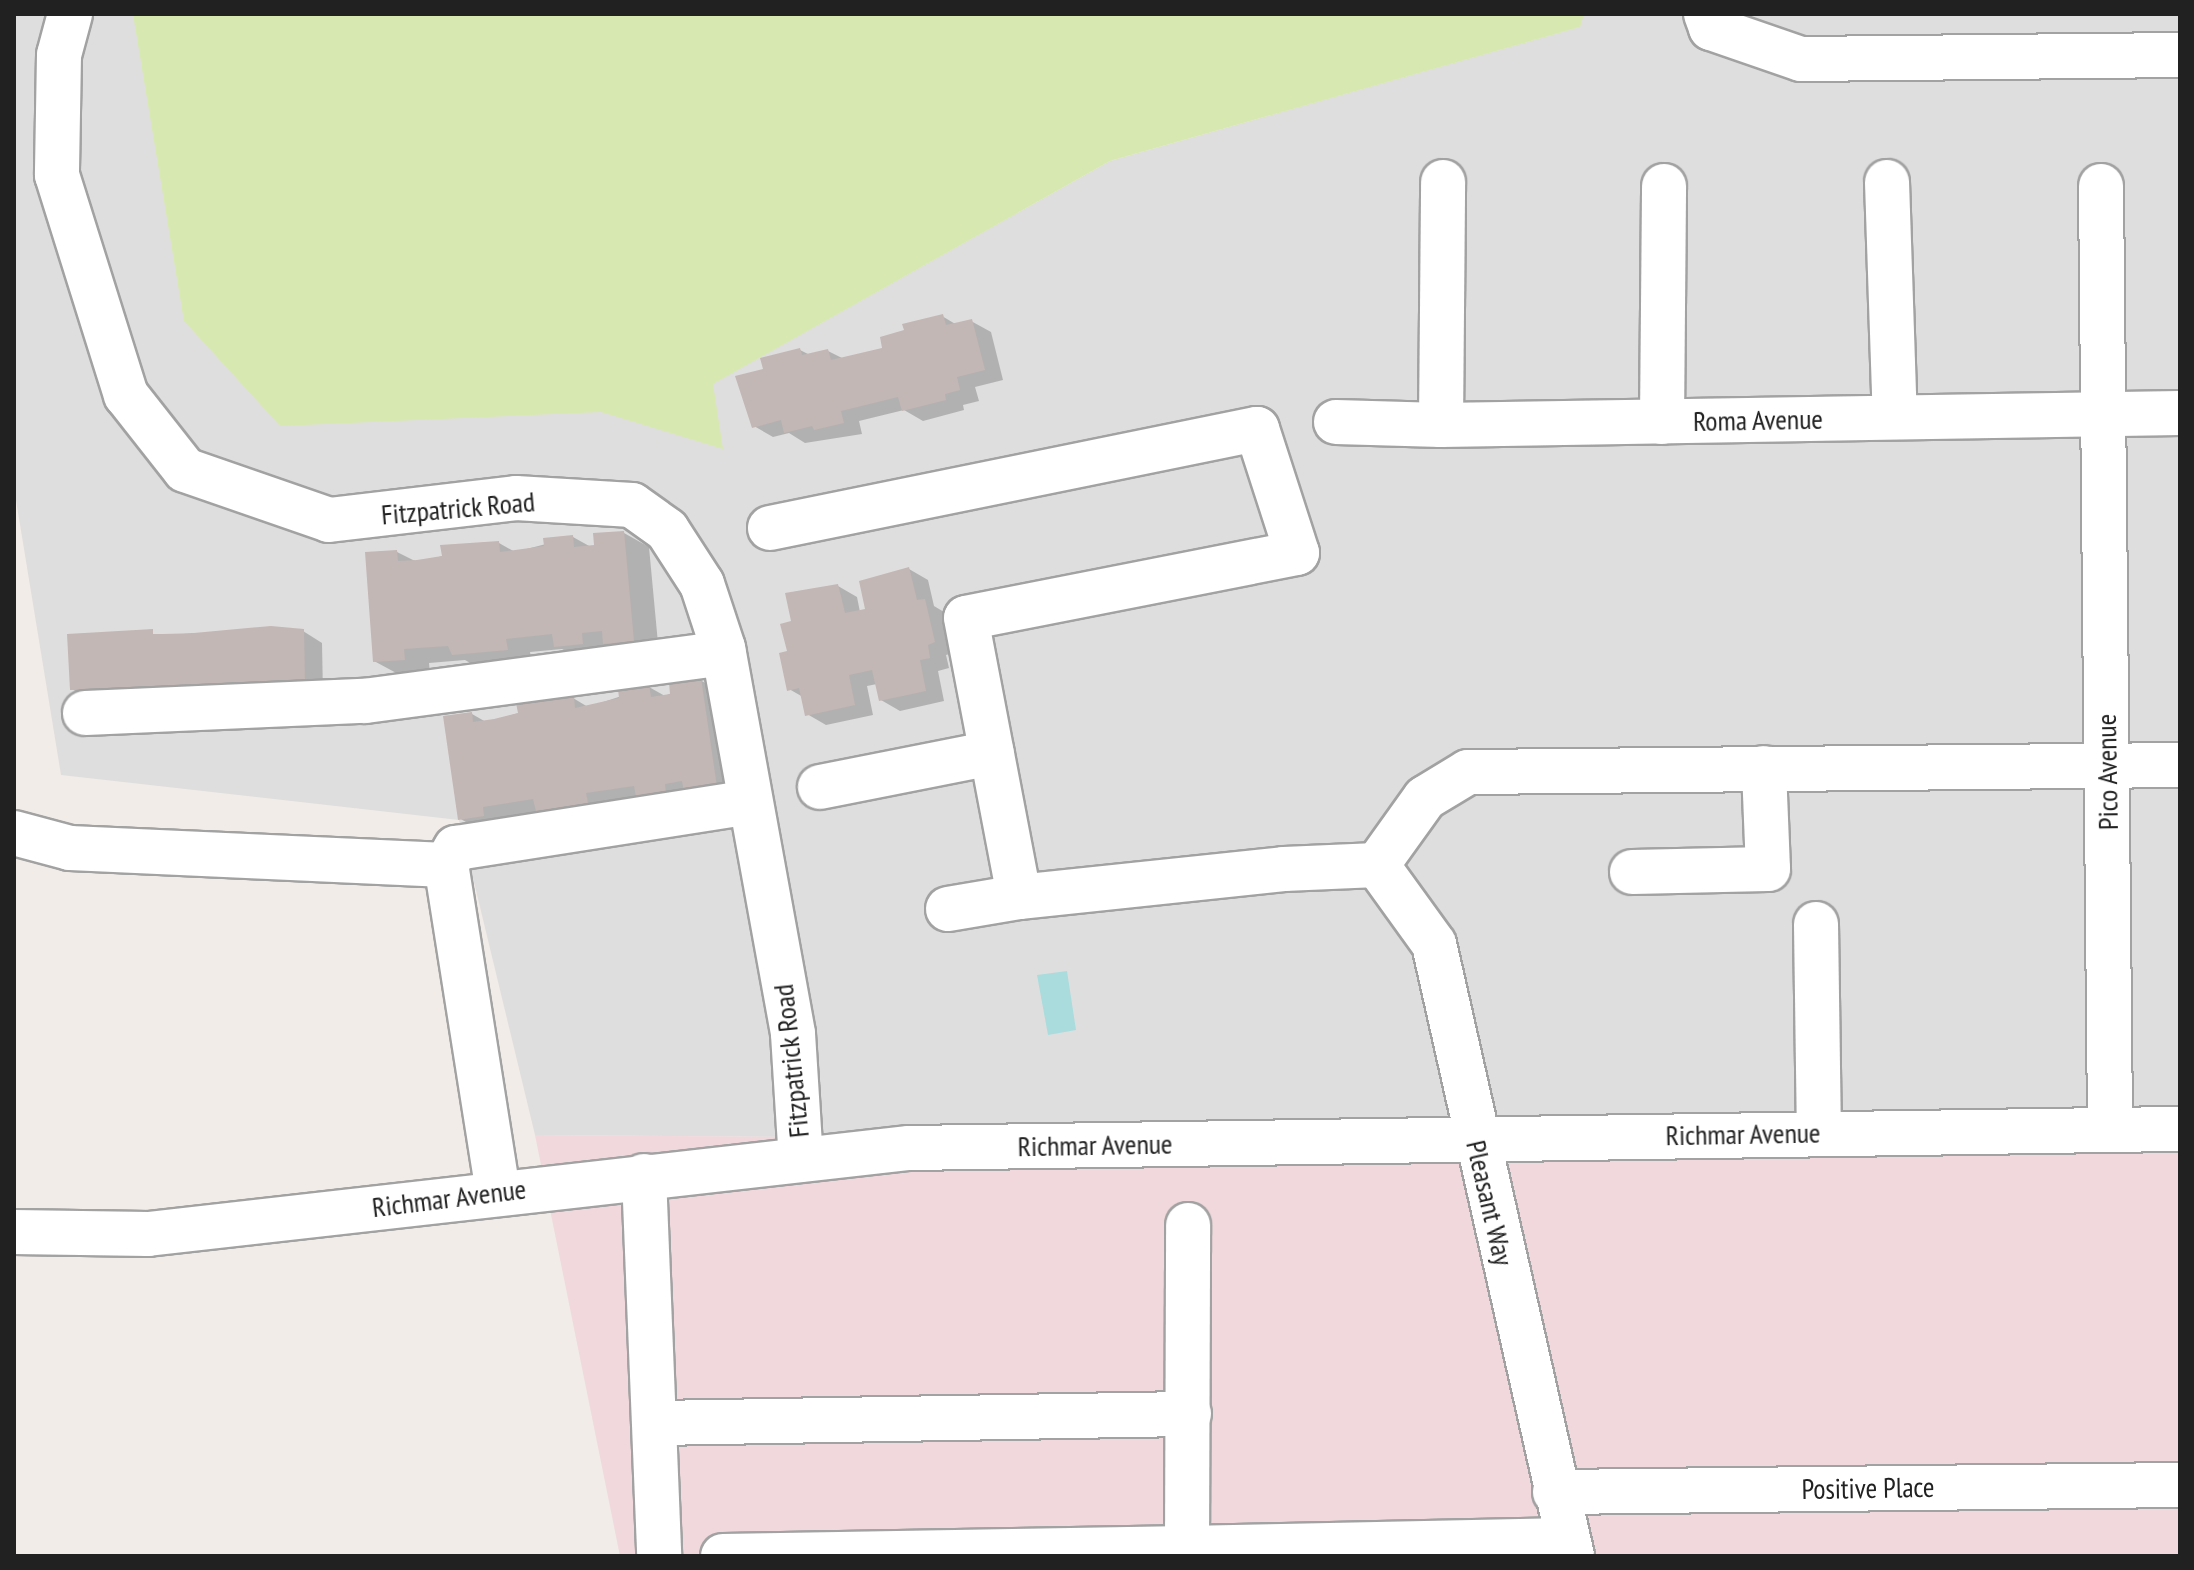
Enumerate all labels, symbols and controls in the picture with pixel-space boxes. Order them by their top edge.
street label: Roma Avenue [1692,402,1824,438]
street label: Fitzpatrick Road [379,485,537,531]
street label: Pico Avenue [2089,713,2125,831]
street label: Fitzpatrick Road [766,982,816,1140]
street label: Richmar Avenue [1665,1116,1821,1152]
street label: Richmar Avenue [1017,1127,1173,1163]
street label: Pleasant Way [1459,1137,1521,1269]
street label: Richmar Avenue [370,1172,528,1224]
street label: Positive Place [1801,1470,1935,1506]

